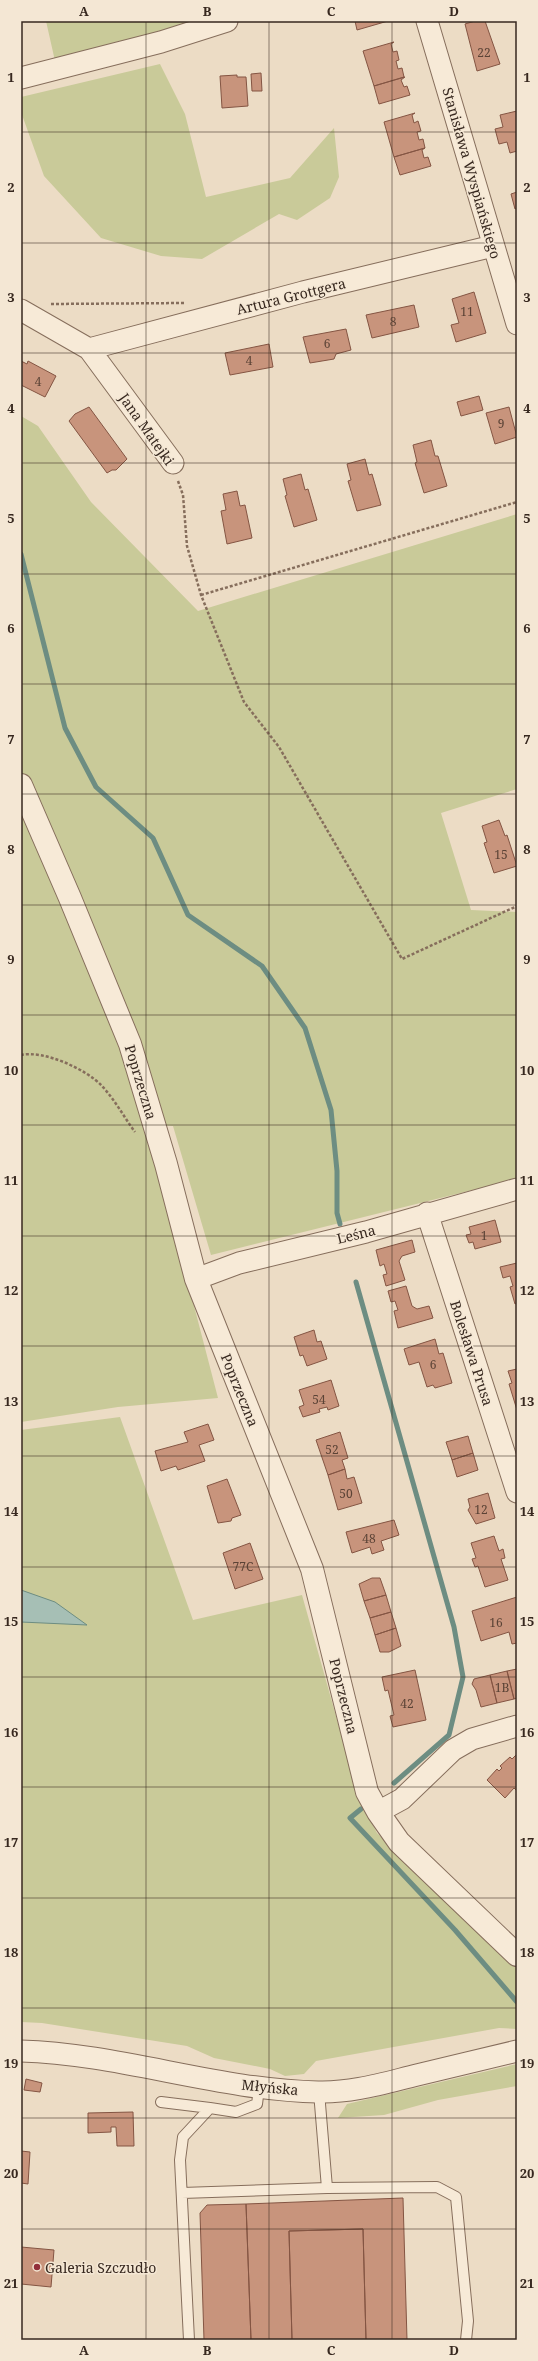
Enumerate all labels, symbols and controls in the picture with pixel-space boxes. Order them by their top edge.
text: A [79,2,89,20]
text: B [203,2,212,20]
text: C [327,2,336,20]
text: D [449,2,459,20]
house number: 22 [477,44,491,61]
text: 1 [7,68,15,86]
text: 1 [523,68,531,86]
street label: Stanisława Wyspiańskiego [438,85,506,261]
text: 2 [7,178,15,196]
text: 2 [523,178,531,196]
street label: Artura Grottgera [234,273,348,319]
text: 3 [7,288,15,306]
text: 3 [523,288,531,306]
house number: 11 [460,303,474,320]
house number: 8 [390,313,397,330]
house number: 6 [324,335,331,352]
house number: 4 [246,352,253,369]
house number: 4 [35,373,42,390]
street label: Jana Matejki [115,388,179,469]
text: 4 [7,399,15,417]
text: 4 [523,399,531,417]
house number: 9 [498,415,504,432]
text: 5 [7,509,15,527]
text: 5 [523,509,531,527]
text: 6 [7,619,15,637]
text: 6 [523,619,531,637]
text: 7 [7,730,15,748]
text: 7 [523,730,531,748]
text: 8 [7,840,15,858]
text: 8 [523,840,531,858]
house number: 15 [494,846,508,863]
text: 9 [7,950,15,968]
text: 9 [523,950,531,968]
street label: Poprzeczna [121,1042,161,1122]
text: 10 [4,1061,18,1079]
text: 10 [520,1061,534,1079]
text: 11 [4,1171,18,1189]
text: 11 [520,1171,534,1189]
street label: Leśna [335,1220,378,1248]
house number: 1 [481,1227,487,1244]
text: 12 [4,1281,18,1299]
text: 12 [520,1281,534,1299]
street label: Bolesława Prusa [446,1298,498,1408]
street label: Poprzeczna [217,1351,263,1430]
house number: 6 [430,1356,437,1373]
house number: 54 [312,1391,326,1408]
text: 13 [4,1392,18,1410]
text: 13 [520,1392,534,1410]
house number: 52 [325,1441,339,1458]
house number: 50 [339,1485,353,1502]
house number: 12 [474,1501,488,1518]
text: 14 [4,1502,19,1520]
text: 14 [520,1502,535,1520]
house number: 48 [362,1530,376,1547]
house number: 77C [233,1558,253,1575]
text: 15 [4,1612,18,1630]
text: 15 [520,1612,534,1630]
house number: 16 [489,1614,503,1631]
street label: Poprzeczna [325,1656,363,1736]
house number: 1B [495,1679,509,1696]
house number: 42 [400,1695,414,1712]
text: 16 [4,1723,18,1741]
text: 16 [520,1723,534,1741]
text: 17 [4,1833,18,1851]
text: 17 [520,1833,534,1851]
text: 18 [4,1943,18,1961]
text: 18 [520,1943,534,1961]
text: 19 [4,2054,18,2072]
text: 19 [520,2054,534,2072]
street label: Młyńska [241,2075,299,2099]
text: 20 [4,2164,18,2182]
text: 20 [520,2164,534,2182]
place label: Galeria Szczudło [45,2258,156,2277]
marker: Galeria Szczudło [32,2262,42,2272]
text: 21 [4,2274,18,2292]
text: 21 [520,2274,534,2292]
text: A [79,2341,89,2359]
text: B [203,2341,212,2359]
text: C [327,2341,336,2359]
text: D [449,2341,459,2359]

